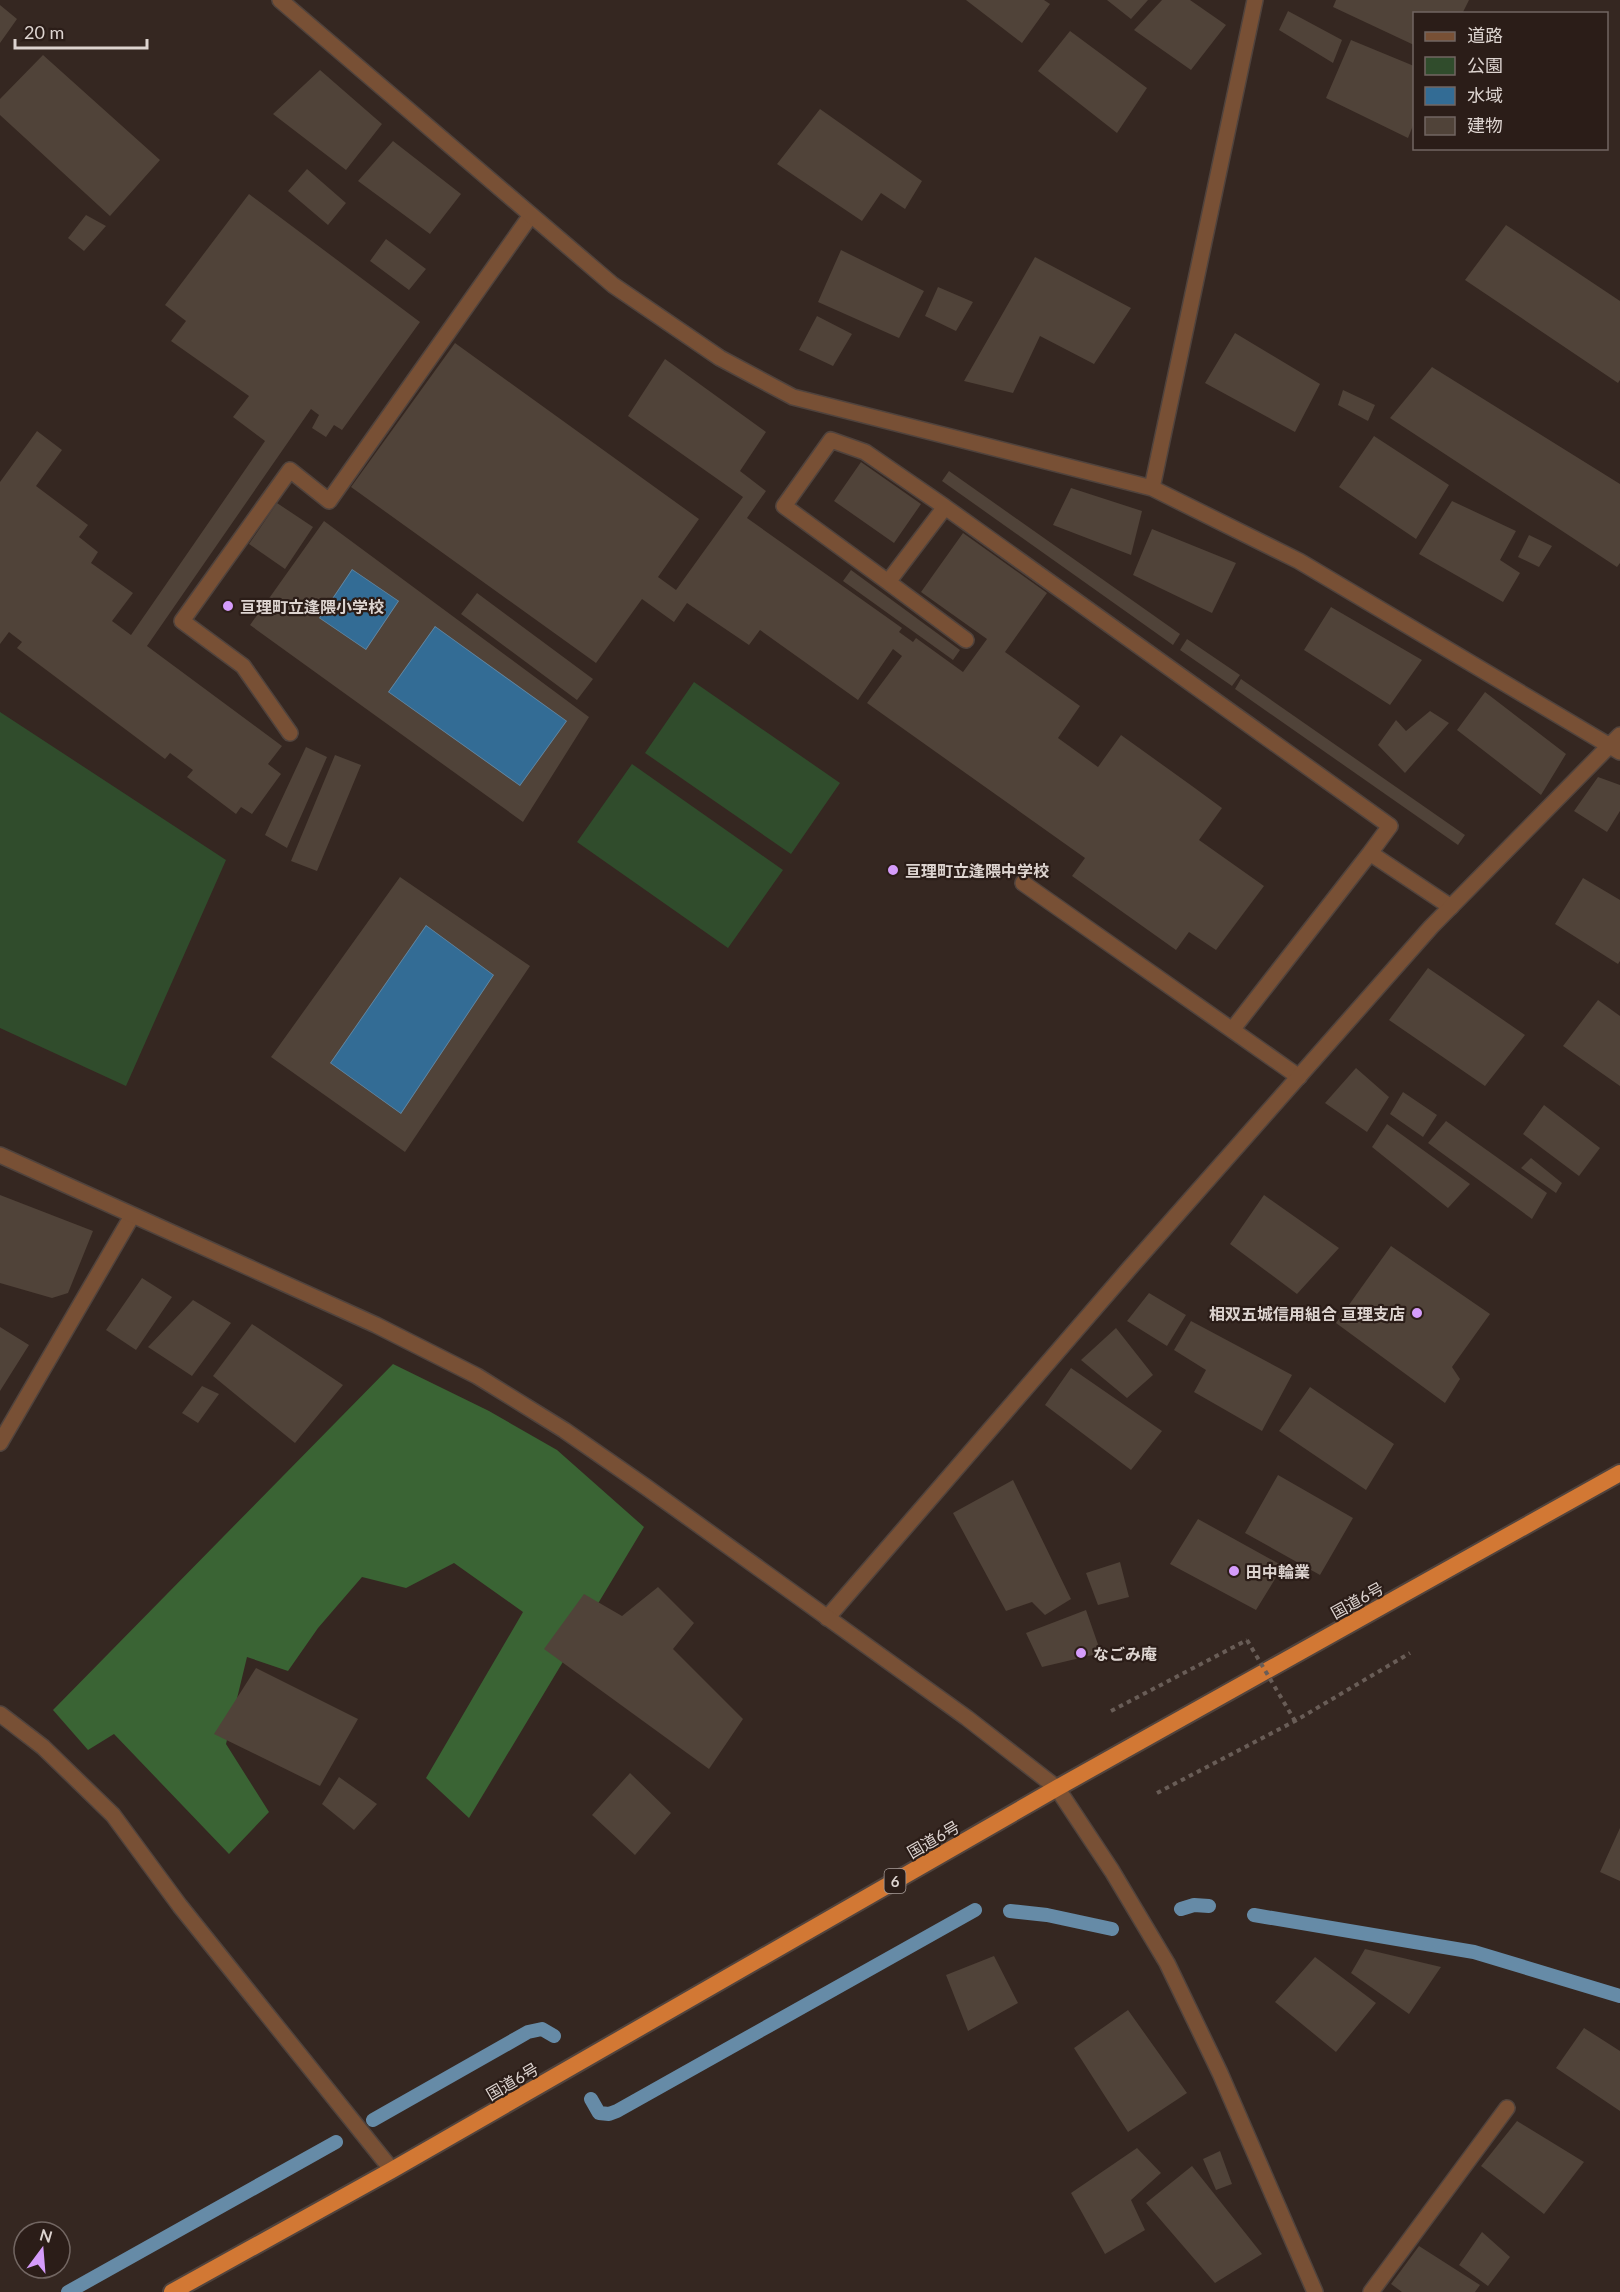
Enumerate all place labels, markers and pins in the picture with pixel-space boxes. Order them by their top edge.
place label: 亘理町立逢隈小学校 [240,597,384,616]
marker: 亘理町立逢隈小学校 [221,599,235,613]
place label: 亘理町立逢隈中学校 [905,861,1049,880]
marker: 亘理町立逢隈中学校 [886,863,900,877]
place label: 相双五城信用組合 亘理支店 [1209,1304,1405,1323]
marker: 相双五城信用組合 亘理支店 [1410,1306,1424,1320]
place label: 田中輪業 [1246,1562,1310,1581]
marker: 田中輪業 [1227,1564,1241,1578]
place label: なごみ庵 [1093,1644,1157,1663]
marker: なごみ庵 [1074,1646,1088,1660]

